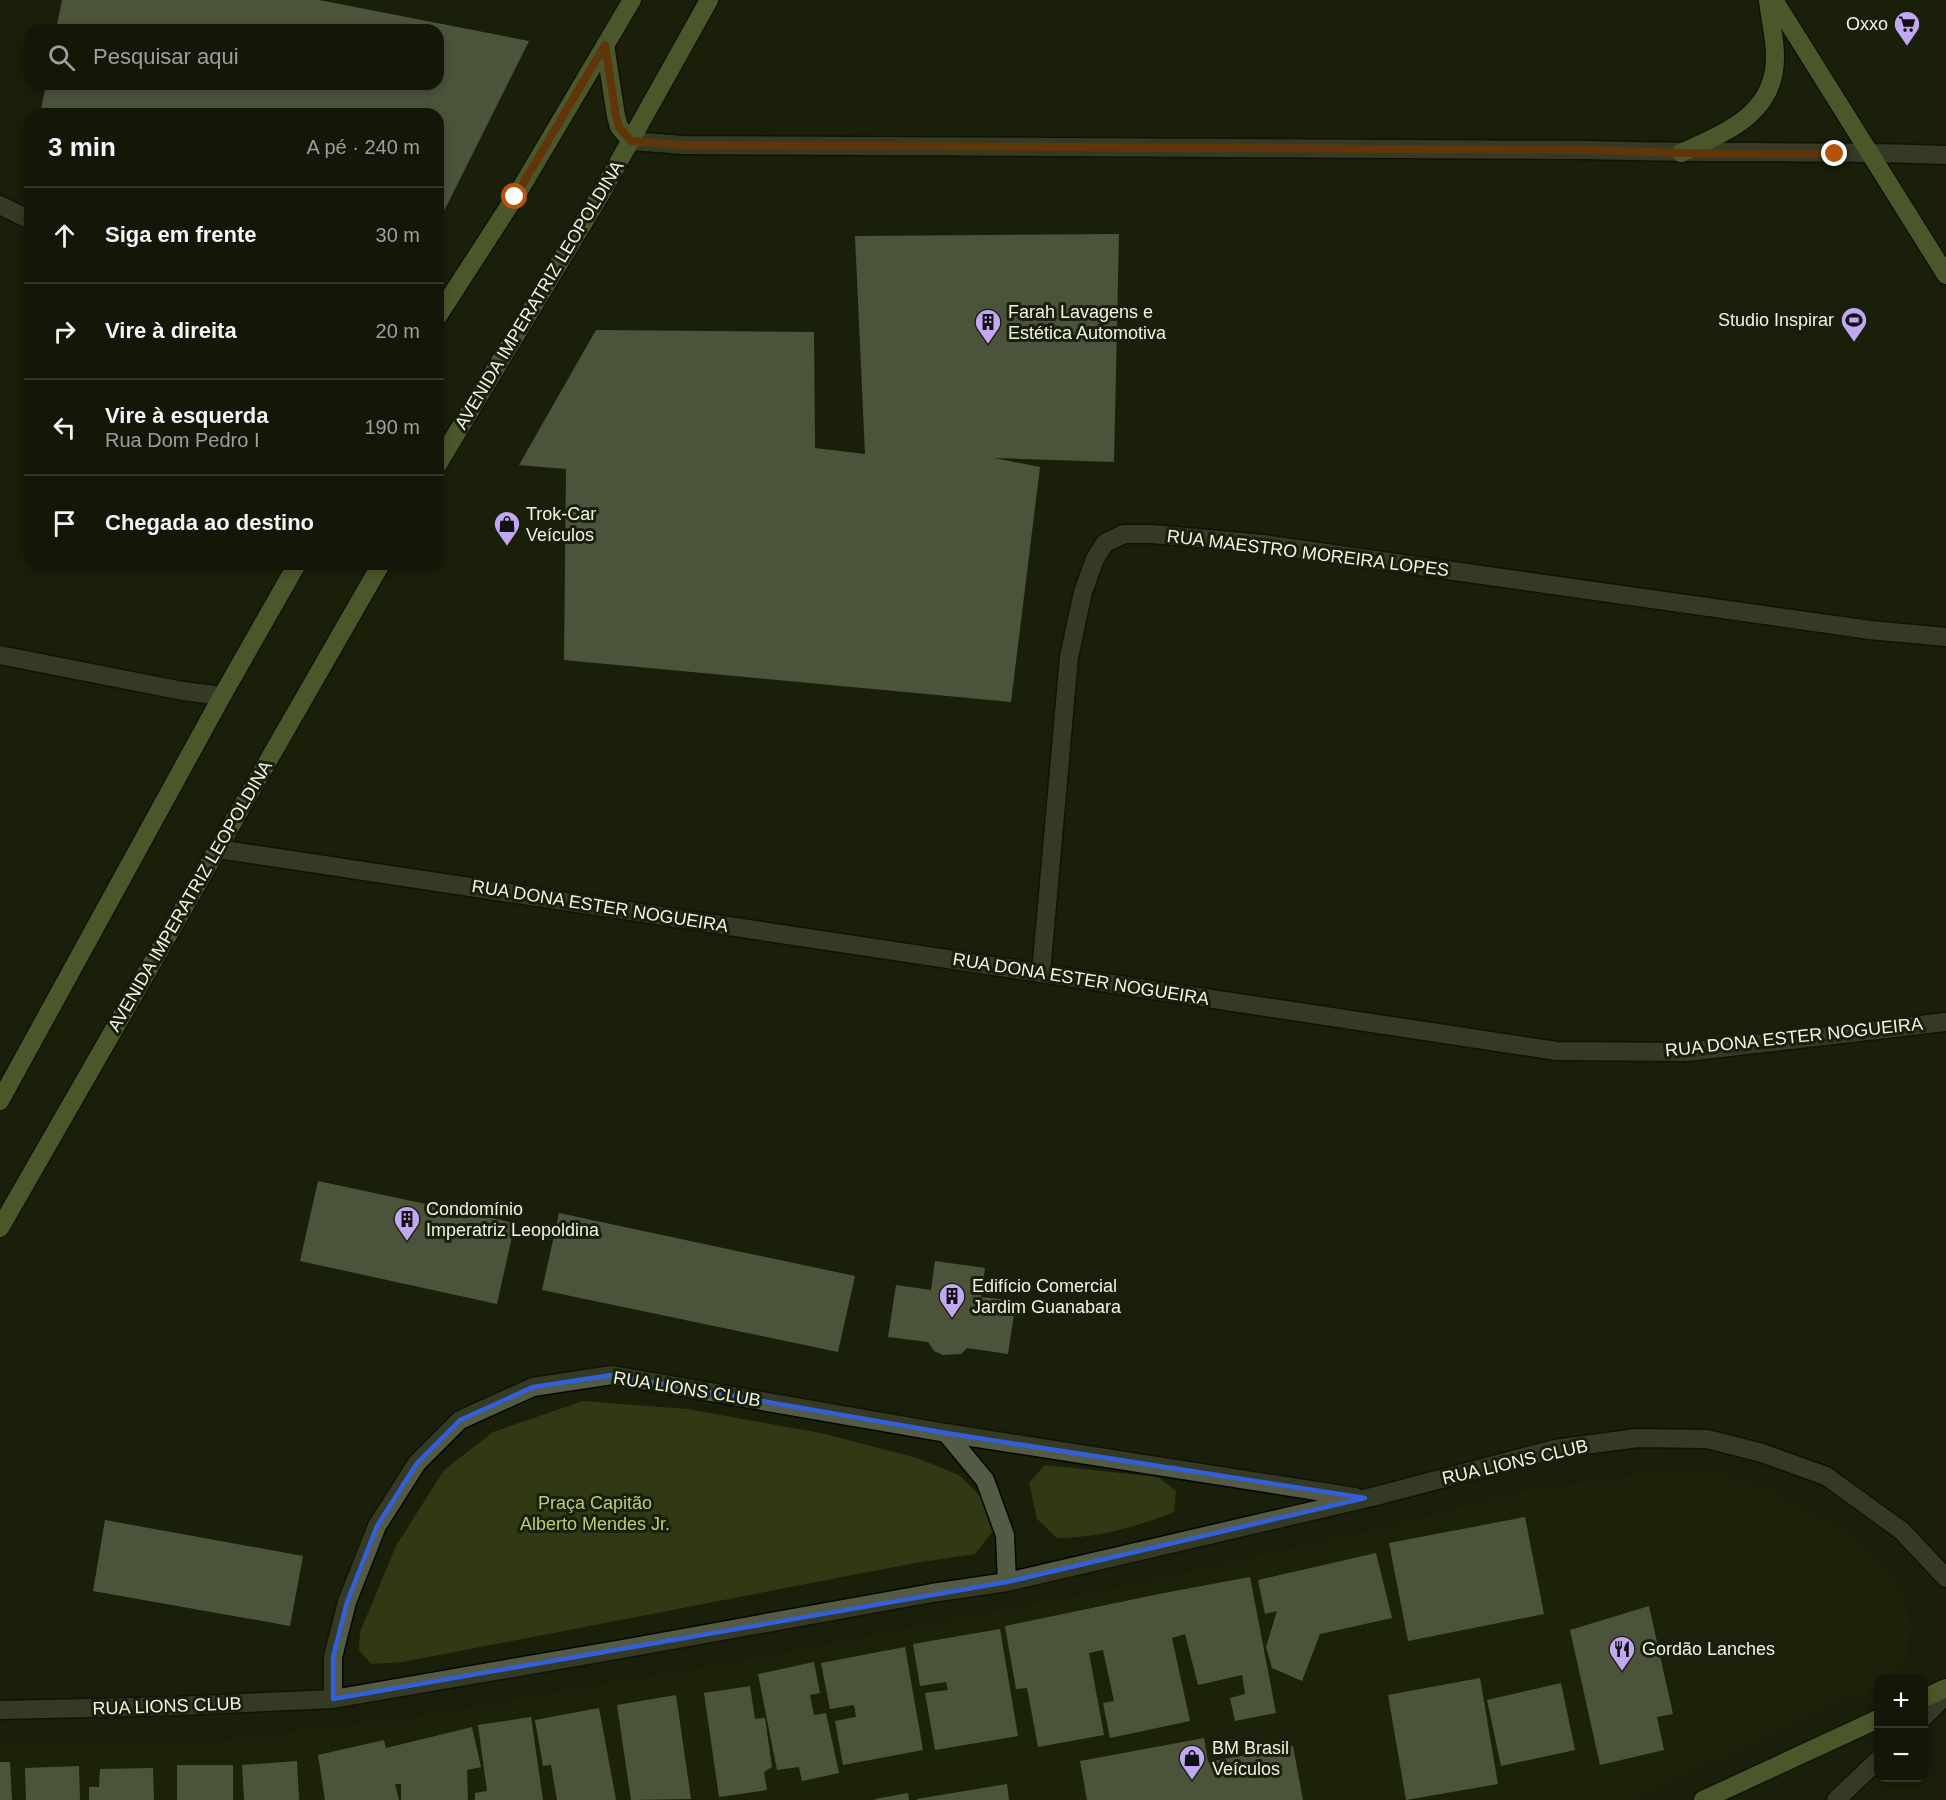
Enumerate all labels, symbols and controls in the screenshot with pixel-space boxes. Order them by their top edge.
supermarket icon: Oxxo [1892,9,1922,47]
place label: Oxxo [1846,14,1888,34]
search box [24,24,444,90]
icon: search [45,41,78,74]
text: Pesquisar aqui [93,44,239,69]
text: 3 min [48,132,116,162]
text: A pé · 240 m [307,136,420,158]
route end [1821,140,1847,166]
street label: AVENIDA IMPERATRIZ LEOPOLDINA [451,157,627,433]
route start [501,183,527,209]
icon: ahead [48,219,81,252]
text: Siga em frente [105,222,257,247]
text: 30 m [376,224,420,246]
place label: Farah Lavagens e Estética Automotiva [1008,302,1167,343]
sports icon: Studio Inspirar [1839,305,1869,343]
building icon: Farah Lavagens e Estética Automotiva [973,307,1003,345]
place label: Studio Inspirar [1718,310,1834,330]
icon: right [48,315,81,348]
text: Vire à direita [105,318,237,343]
text: 20 m [376,320,420,342]
text: Vire à esquerda [105,403,268,428]
icon: left [48,411,81,444]
text: 190 m [364,416,420,438]
text: Rua Dom Pedro I [105,429,260,451]
place label: Trok-Car Veículos [526,504,596,545]
icon: arrive [48,507,81,540]
shop icon: Trok-Car Veículos [492,509,522,547]
text: Chegada ao destino [105,510,314,535]
street label: RUA MAESTRO MOREIRA LOPES [1166,526,1450,580]
street label: AVENIDA IMPERATRIZ LEOPOLDINA [104,757,276,1035]
street label: RUA DONA ESTER NOGUEIRA [470,876,730,936]
street label: RUA DONA ESTER NOGUEIRA [951,949,1211,1009]
street label: RUA DONA ESTER NOGUEIRA [1664,1014,1924,1060]
place label: Condomínio Imperatriz Leopoldina [426,1199,600,1240]
building icon: Condomínio Imperatriz Leopoldina [392,1204,422,1242]
place label: Edifício Comercial Jardim Guanabara [972,1276,1122,1317]
building icon: Edifício Comercial Jardim Guanabara [937,1281,967,1319]
street label: RUA LIONS CLUB [612,1367,762,1411]
street label: RUA LIONS CLUB [1440,1435,1590,1489]
park label: Praça Capitão Alberto Mendes Jr. [520,1493,670,1534]
restaurant icon: Gordão Lanches [1607,1634,1637,1672]
place label: Gordão Lanches [1642,1639,1775,1659]
map controls [1874,1674,1928,1782]
button: + [1874,1674,1928,1728]
street label: RUA LIONS CLUB [92,1693,242,1719]
button: − [1874,1728,1928,1782]
place label: BM Brasil Veículos [1212,1738,1289,1779]
shop icon: BM Brasil Veículos [1177,1743,1207,1781]

